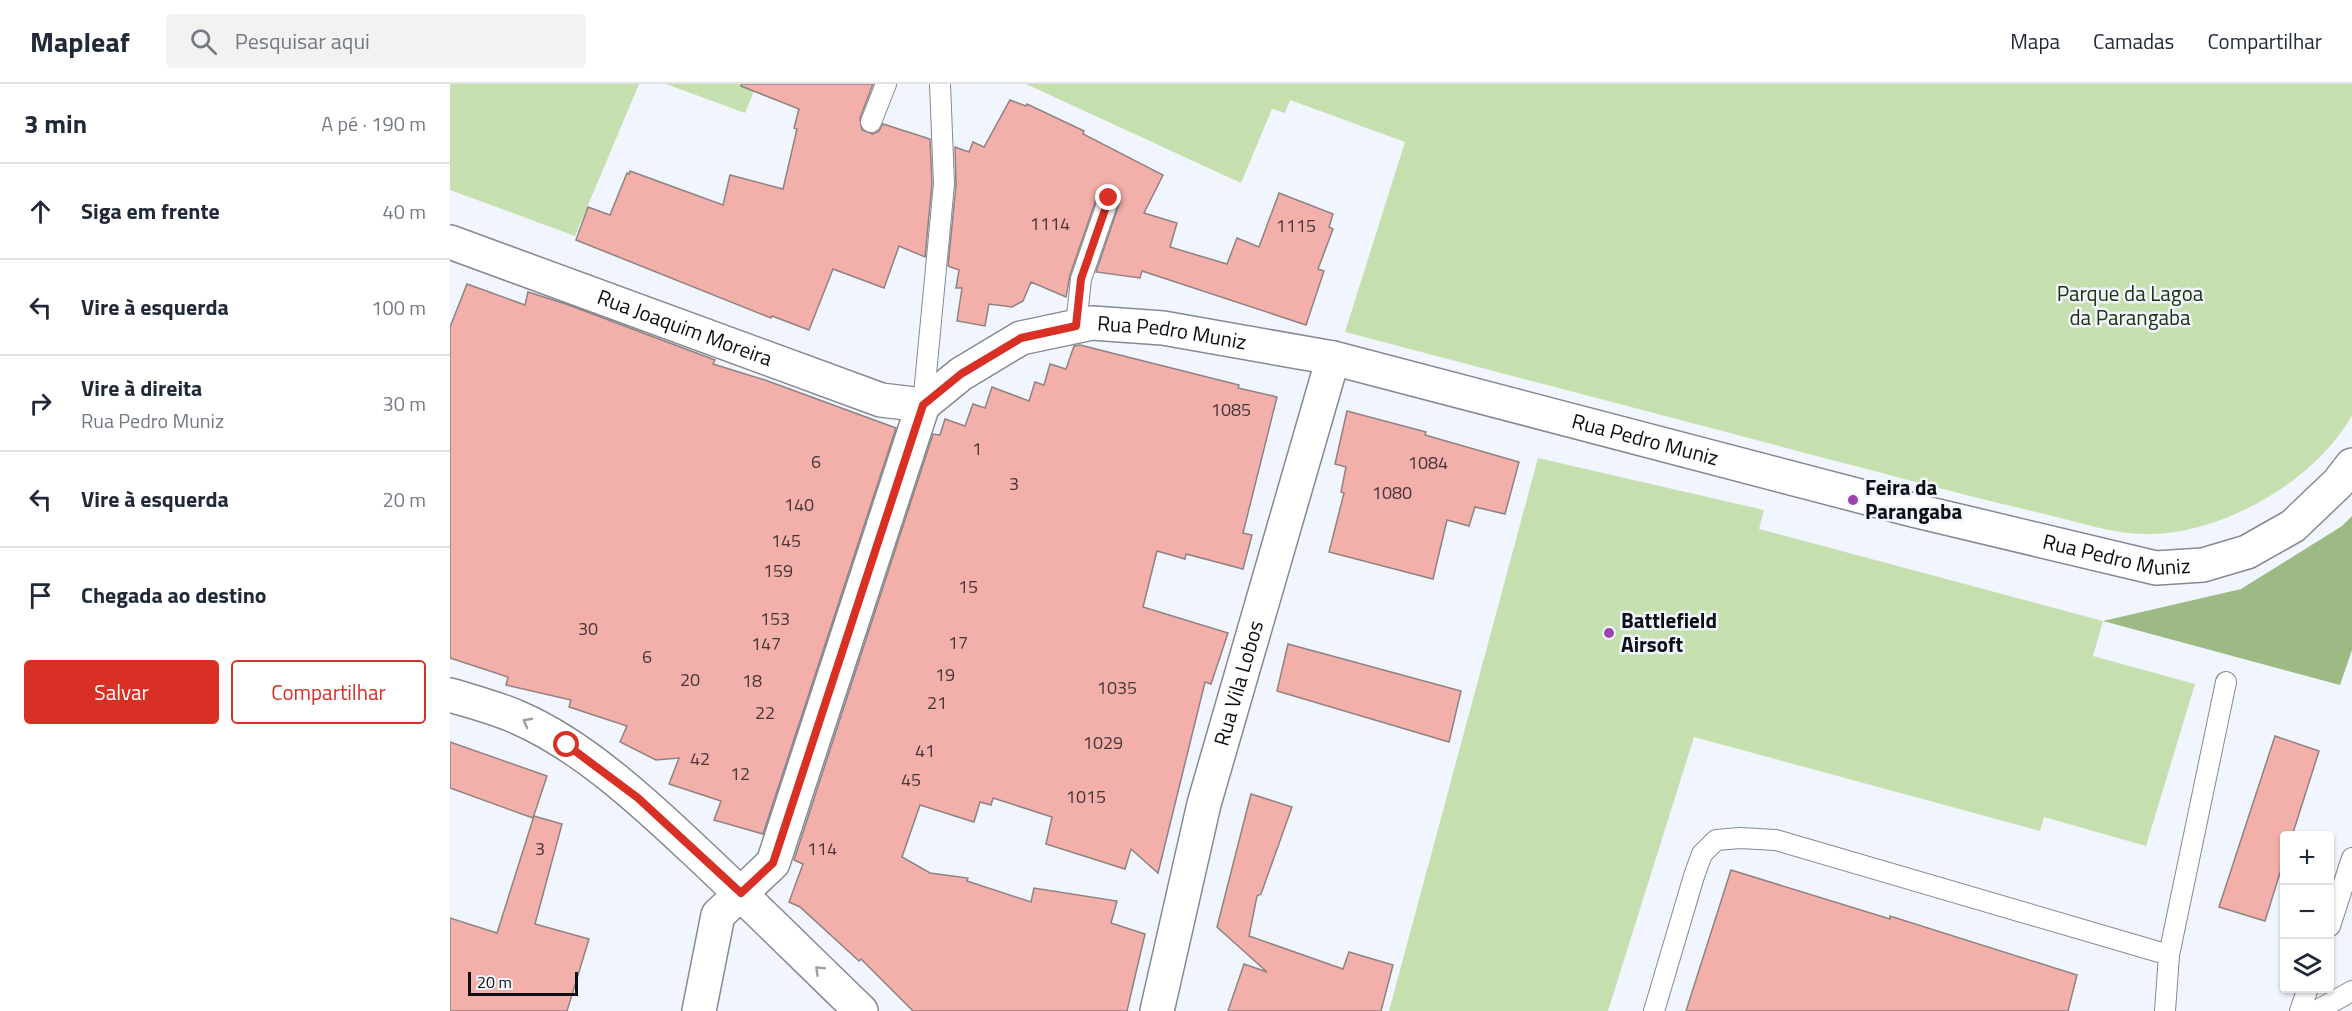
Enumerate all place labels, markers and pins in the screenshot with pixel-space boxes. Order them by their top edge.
place label: Feira da Parangaba [1865,471,1963,527]
marker: Feira da Parangaba [1846,493,1860,507]
place label: Battlefield Airsoft [1621,604,1717,660]
marker: Battlefield Airsoft [1602,626,1616,640]

